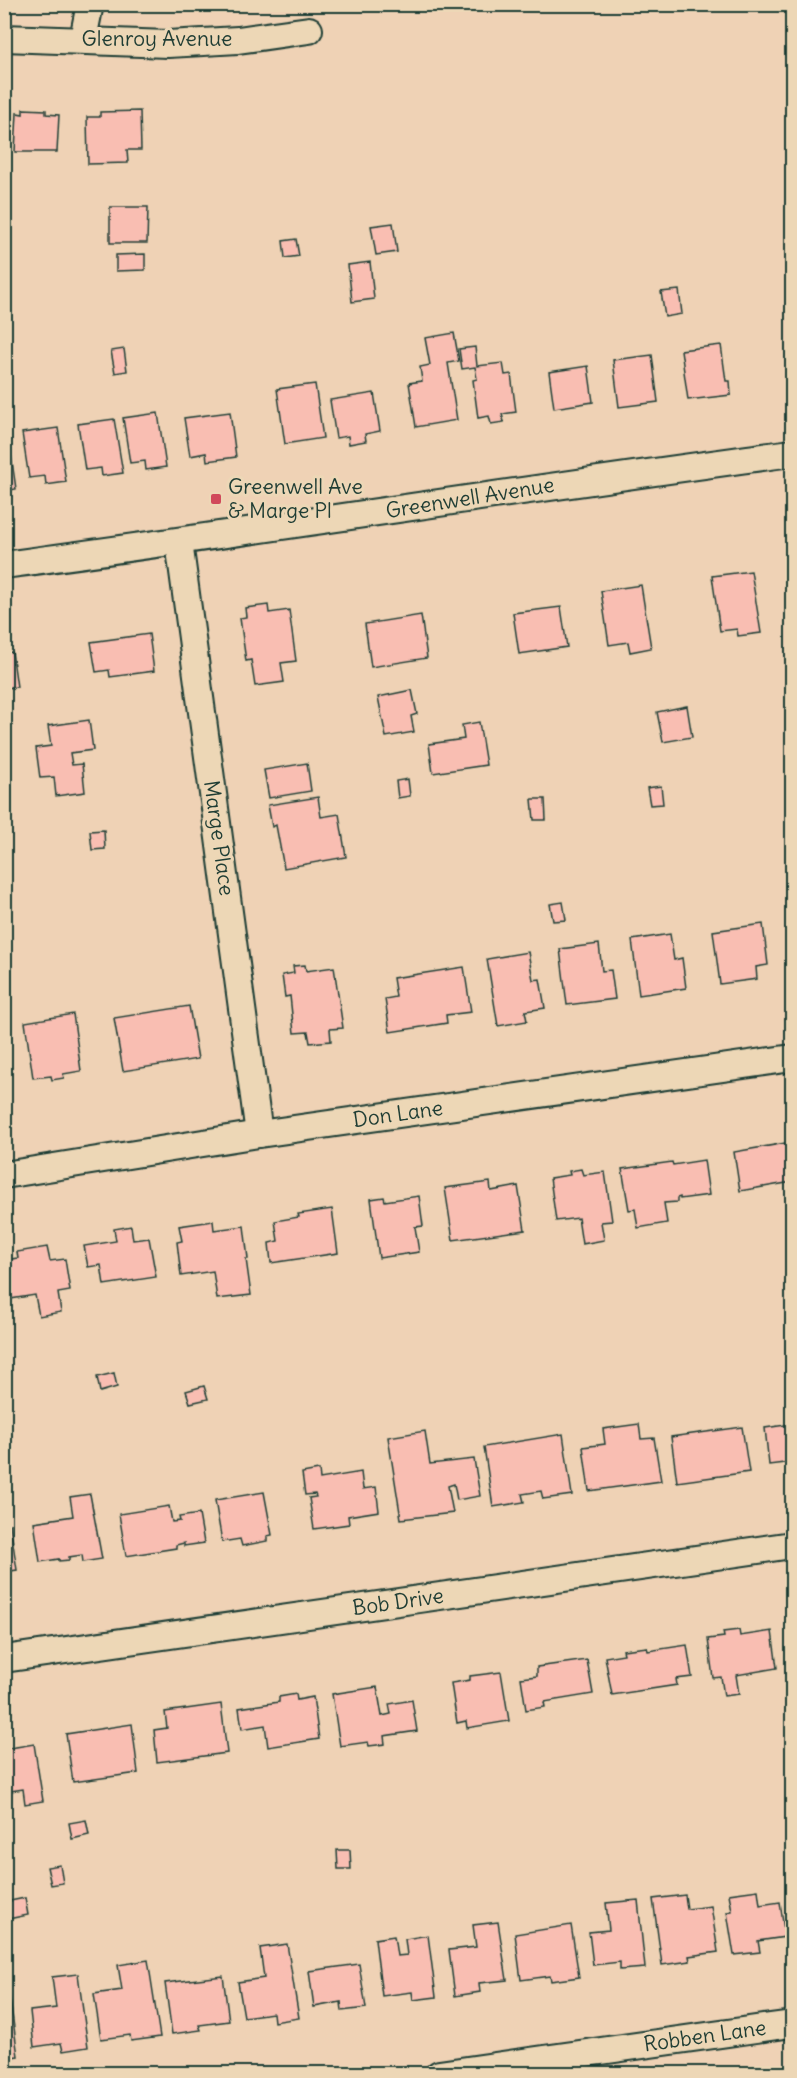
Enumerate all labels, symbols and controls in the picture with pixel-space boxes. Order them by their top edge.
street label: Glenroy Avenue [82,25,232,52]
street label: Greenwell Avenue [384,471,556,524]
place label: Greenwell Ave & Marge Pl [228,473,363,524]
marker: Greenwell Ave & Marge Pl [209,492,223,506]
street label: Marge Place [198,779,241,897]
street label: Don Lane [351,1094,445,1133]
street label: Bob Drive [351,1582,445,1621]
street label: Robben Lane [642,2014,768,2057]

